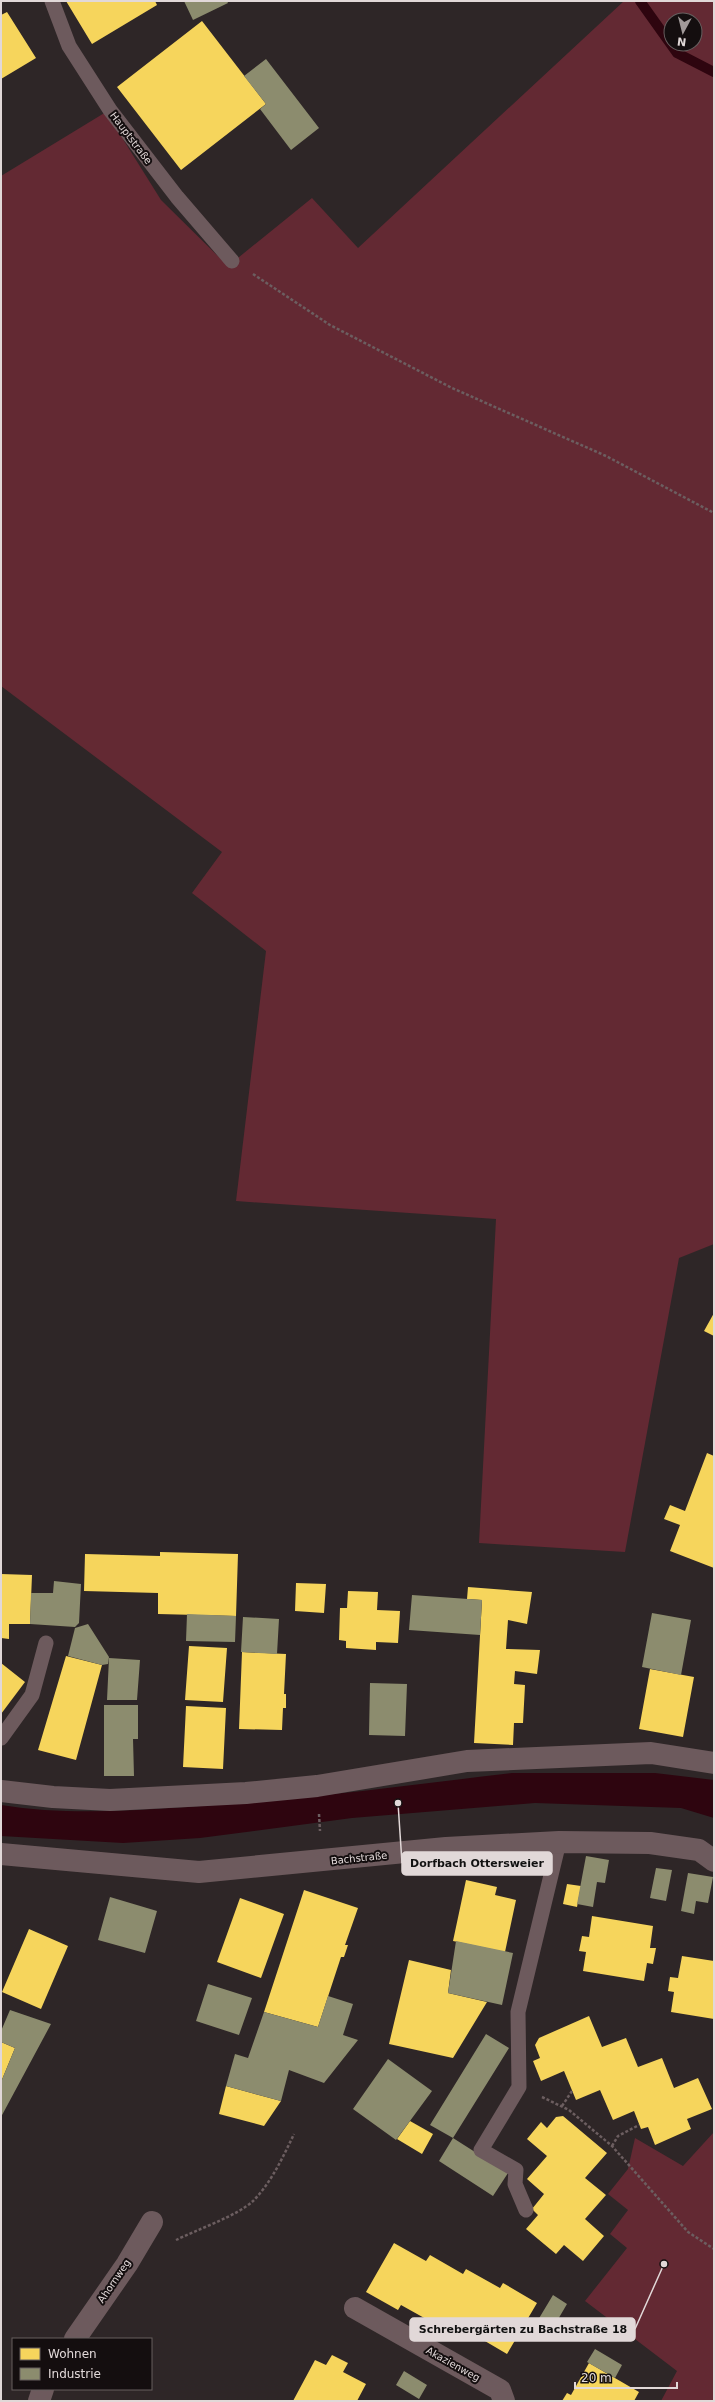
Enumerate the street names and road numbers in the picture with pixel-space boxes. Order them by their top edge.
street label: Hauptstraße [108,110,154,166]
street label: Bachstraße [330,1850,388,1866]
street label: Ahornweg [95,2257,133,2305]
street label: Akazienweg [424,2345,482,2383]

